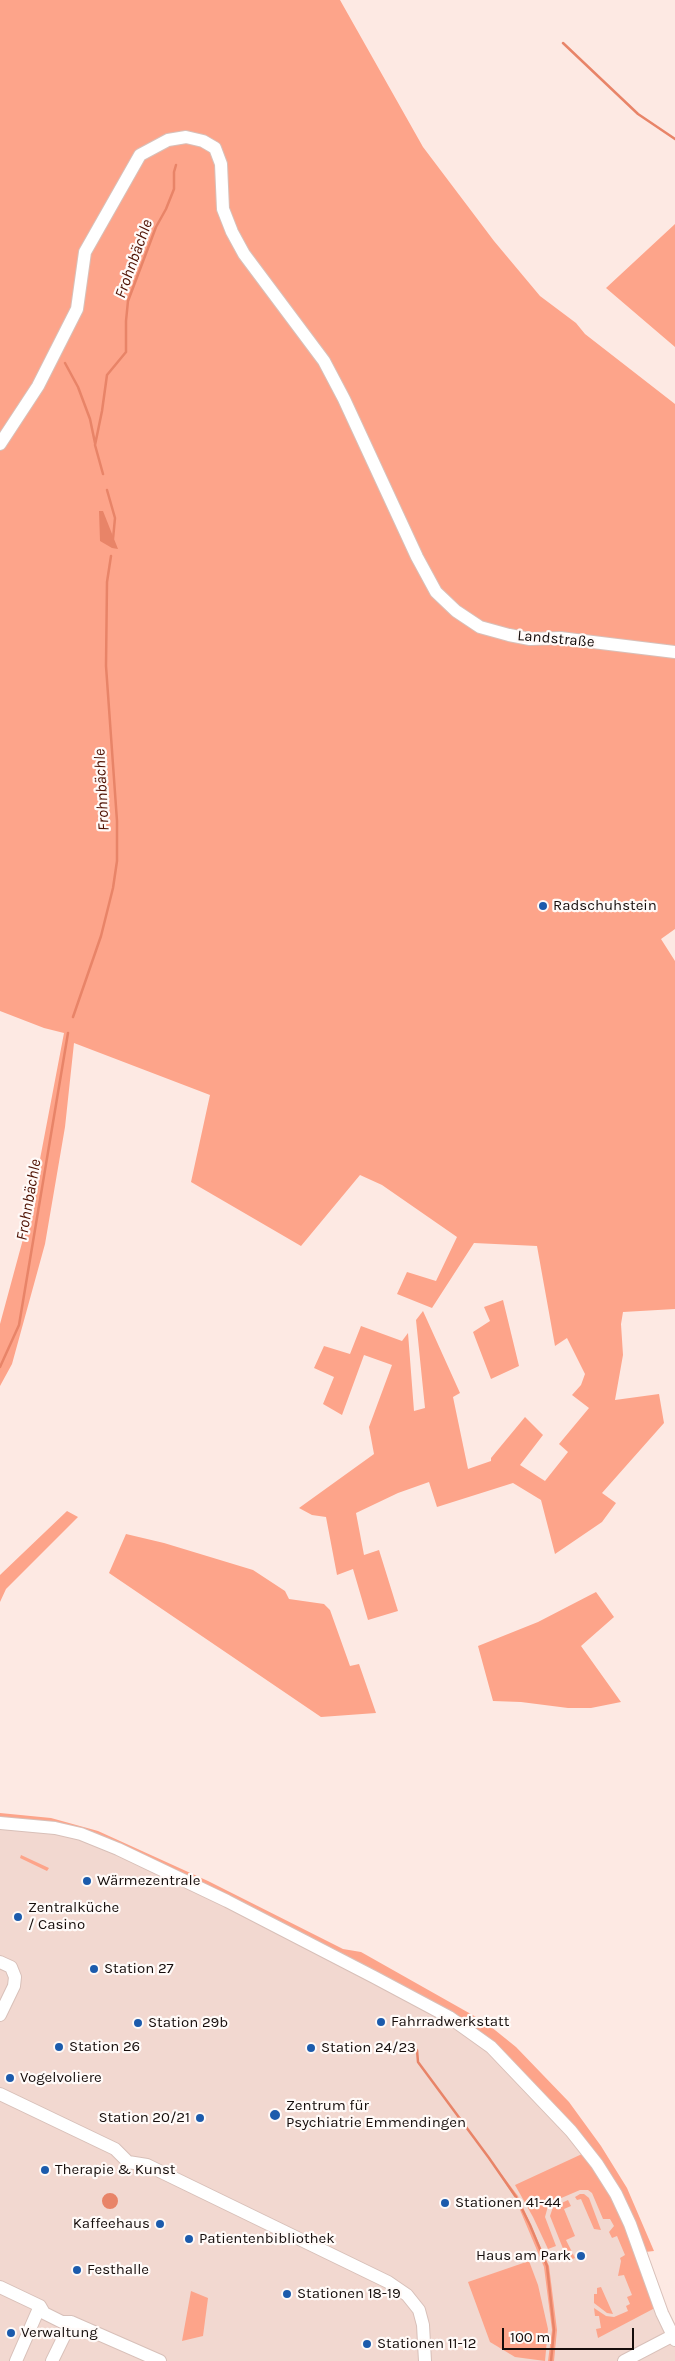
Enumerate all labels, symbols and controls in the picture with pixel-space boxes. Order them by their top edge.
water label: Frohnbächle [111,217,157,301]
street label: Landstraße [517,627,595,651]
water label: Frohnbächle [90,748,114,832]
place label: Radschuhstein [553,897,657,915]
marker: Radschuhstein [537,900,549,912]
water label: Frohnbächle [12,1158,46,1242]
place label: Wärmezentrale [97,1872,200,1890]
marker: Wärmezentrale [81,1875,93,1887]
place label: Zentralküche / Casino [28,1899,119,1934]
marker: Zentralküche / Casino [12,1911,24,1923]
place label: Station 27 [104,1960,174,1978]
marker: Station 27 [88,1963,100,1975]
place label: Fahrradwerkstatt [391,2013,509,2031]
place label: Station 29b [148,2014,228,2032]
marker: Fahrradwerkstatt [375,2016,387,2028]
marker: Station 29b [132,2017,144,2029]
place label: Station 26 [69,2038,140,2056]
place label: Station 24/23 [321,2039,416,2057]
marker: Station 26 [53,2041,65,2053]
marker: Station 24/23 [305,2042,317,2054]
place label: Vogelvoliere [20,2069,102,2087]
marker: Vogelvoliere [4,2072,16,2084]
place label: Zentrum für Psychiatrie Emmendingen [286,2097,466,2132]
marker: Zentrum für Psychiatrie Emmendingen [268,2108,282,2122]
place label: Station 20/21 [98,2109,190,2127]
marker: Station 20/21 [194,2112,206,2124]
place label: Therapie & Kunst [55,2161,175,2179]
marker: Therapie & Kunst [39,2164,51,2176]
place label: Stationen 41-44 [455,2194,561,2212]
marker: Stationen 41-44 [439,2197,451,2209]
place label: Kaffeehaus [73,2215,150,2233]
marker: Kaffeehaus [154,2218,166,2230]
place label: Patientenbibliothek [199,2230,335,2248]
marker: Patientenbibliothek [183,2233,195,2245]
place label: Haus am Park [476,2247,571,2265]
marker: Haus am Park [575,2250,587,2262]
place label: Festhalle [87,2261,149,2279]
marker: Festhalle [71,2264,83,2276]
place label: Stationen 18-19 [297,2285,401,2303]
marker: Stationen 18-19 [281,2288,293,2300]
scale bar [505,2318,638,2350]
place label: Verwaltung [21,2324,98,2342]
marker: Verwaltung [5,2327,17,2339]
text: 100 m [510,2328,550,2346]
place label: Stationen 11-12 [377,2335,476,2353]
marker: Stationen 11-12 [361,2338,373,2350]

